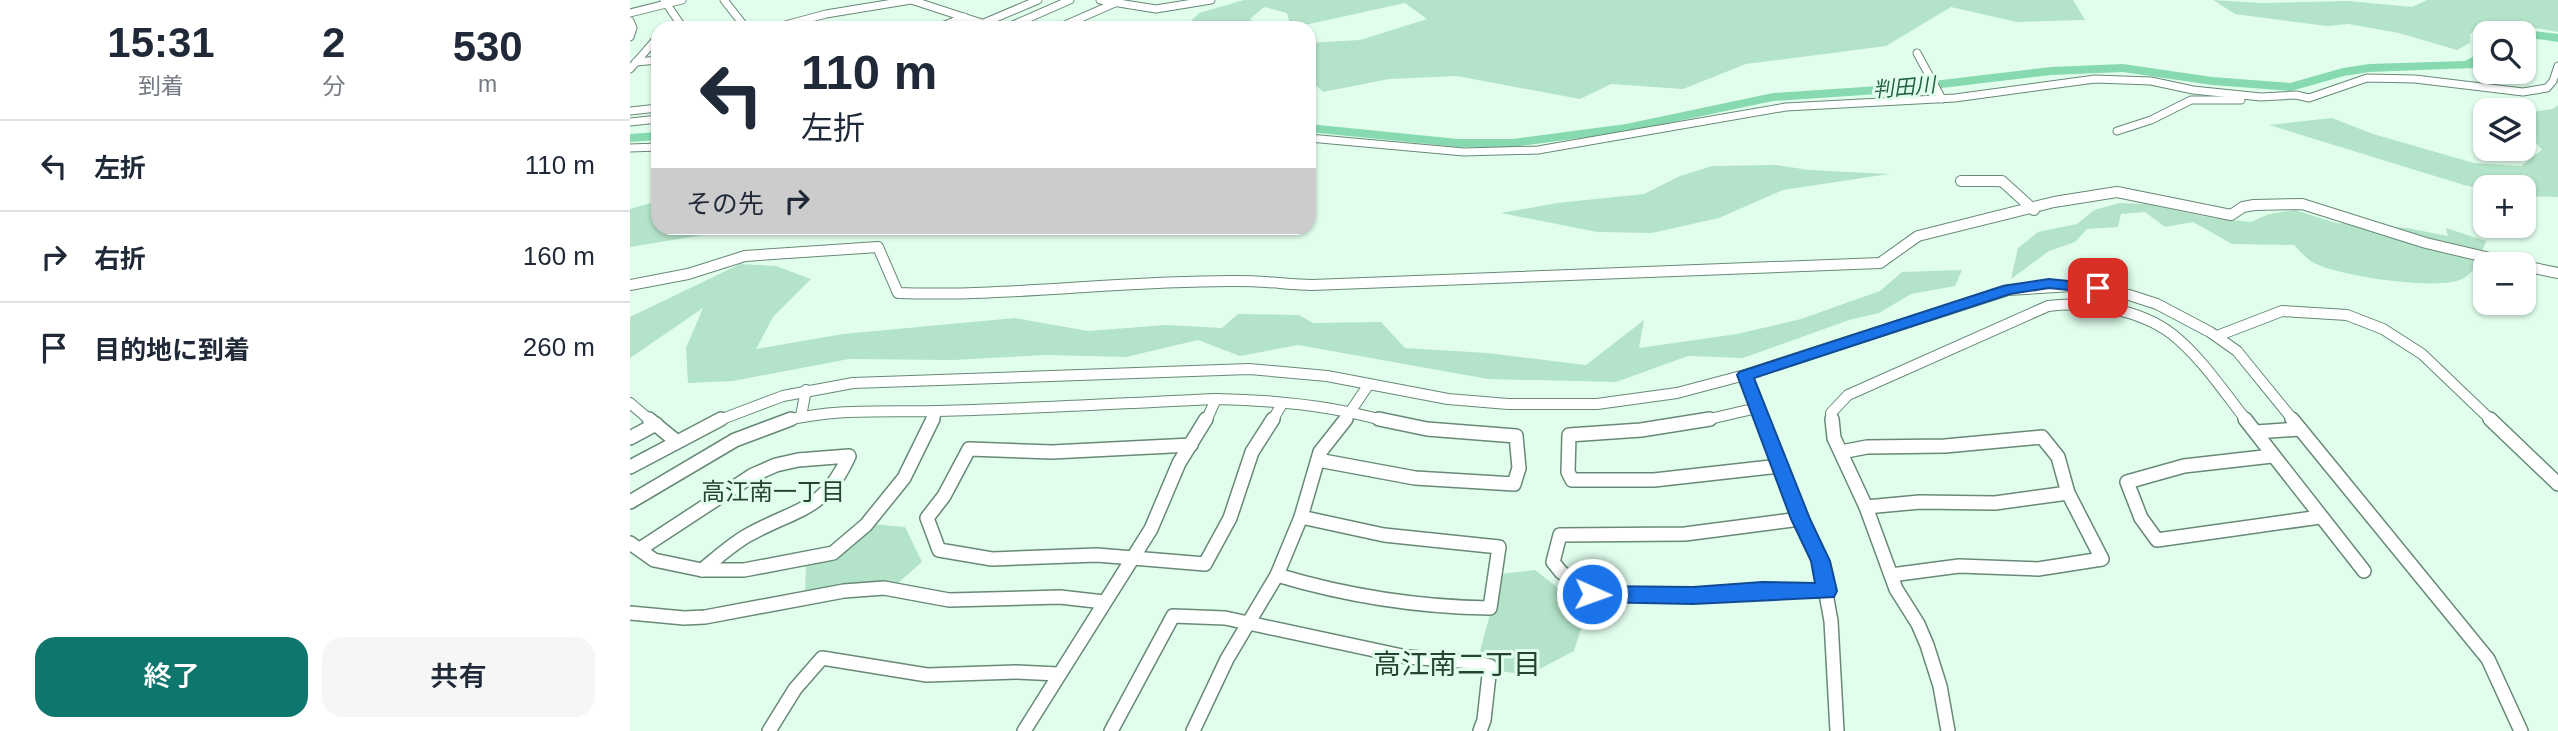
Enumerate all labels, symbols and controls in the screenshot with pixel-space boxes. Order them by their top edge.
text: 15:31 [107,19,215,66]
text: 2 [322,19,345,66]
map controls [2473,21,2536,315]
button: search [2473,21,2536,84]
text: 530 [453,23,523,70]
text: 110 m [801,45,937,99]
icon: left [686,49,777,140]
text: m [478,71,497,97]
text: 到着 [138,73,184,99]
text: 分 [322,73,345,99]
water label: 判田川 [1872,73,1938,101]
button: layers [2473,98,2536,161]
text: 左折 [801,110,865,146]
icon: left [35,147,73,185]
text: 110 m [525,150,595,180]
text: 左折 [94,153,146,183]
button: + [2473,175,2536,238]
icon: right [778,182,816,220]
text: その先 [686,189,764,219]
icon: right [35,238,73,276]
text: 160 m [523,241,595,271]
text: 右折 [94,244,146,274]
button: − [2473,252,2536,315]
pin [2068,258,2128,318]
icon: arrive [2079,269,2117,307]
icon: arrive [35,329,73,367]
text: 260 m [523,332,595,362]
text: 目的地に到着 [94,335,250,365]
district label: 高江南一丁目 [701,478,845,505]
position arrow [1555,557,1629,631]
button: 終了 [35,637,308,717]
button: 共有 [322,637,595,717]
district label: 高江南二丁目 [1373,649,1541,680]

